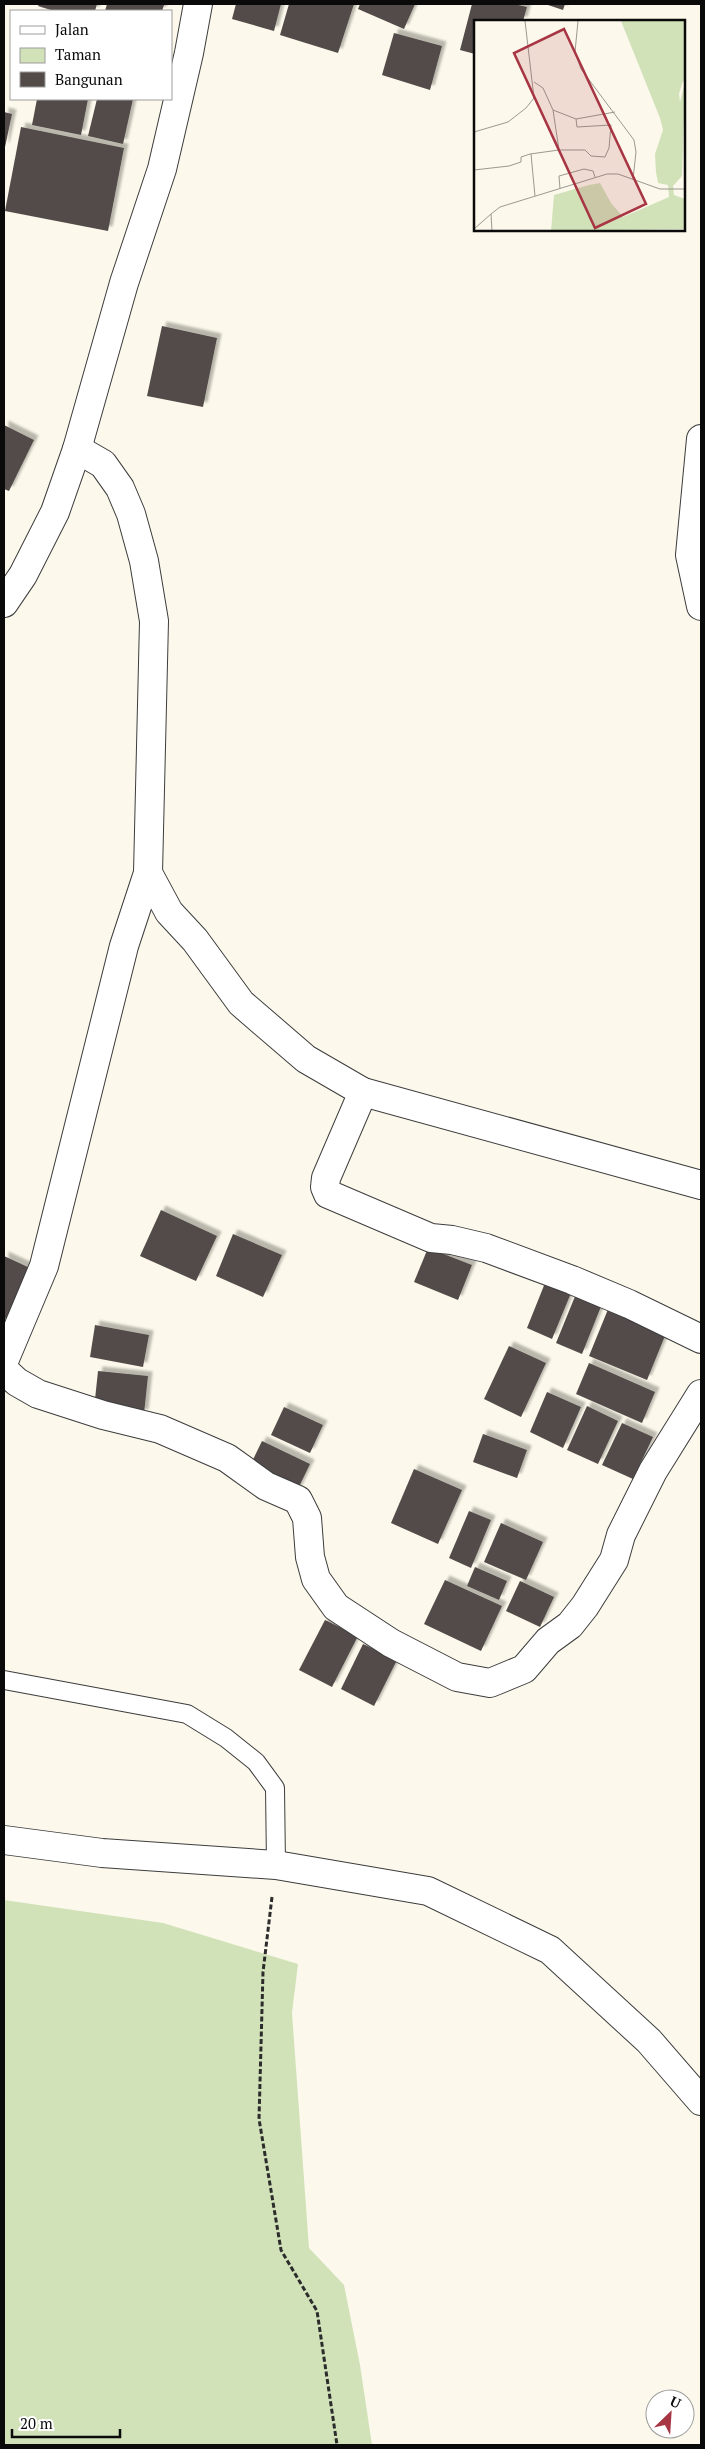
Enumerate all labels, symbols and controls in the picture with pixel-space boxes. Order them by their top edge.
legend [10,10,172,100]
text: Jalan [55,19,89,39]
inset map [474,20,685,231]
text: Taman [55,44,101,64]
text: Bangunan [55,69,123,89]
north arrow [645,2389,695,2439]
text: U [667,2391,684,2412]
scale bar [12,2406,120,2438]
text: 20 m [20,2413,53,2433]

